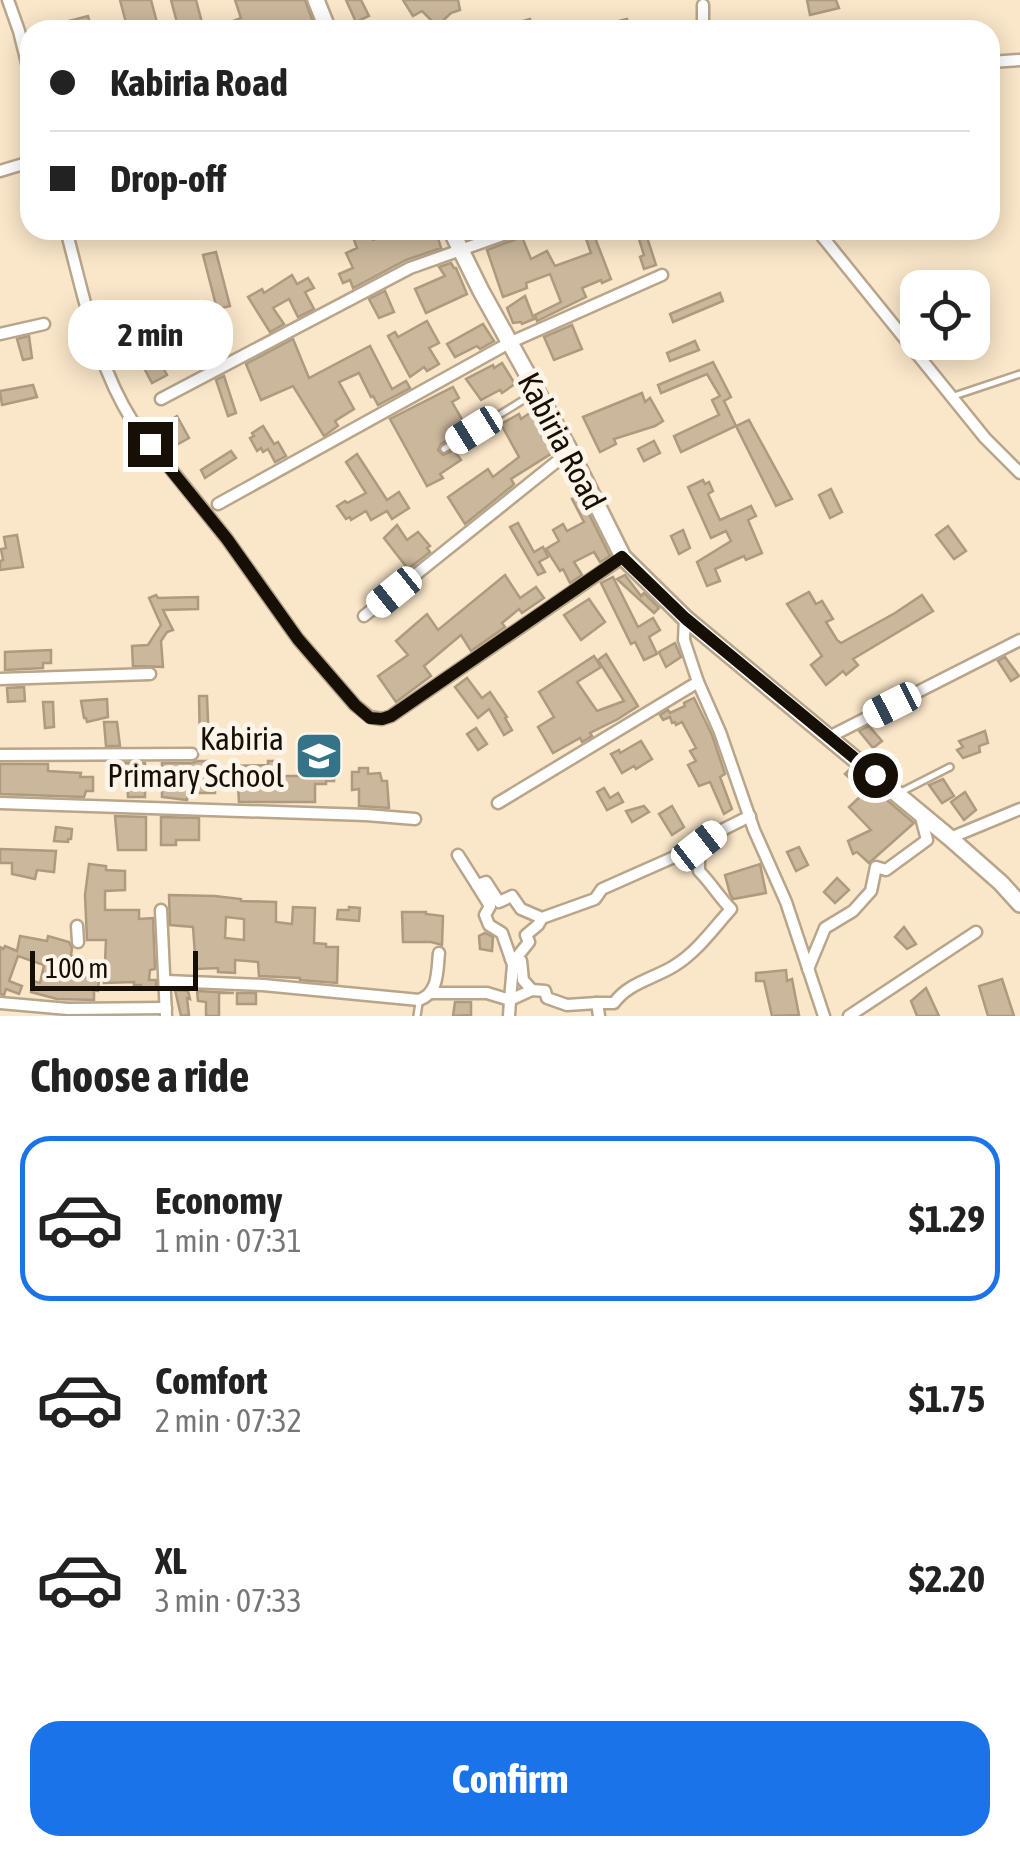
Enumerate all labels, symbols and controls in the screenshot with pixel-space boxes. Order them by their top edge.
text: Kabiria Road [110,61,288,104]
text: Drop-off [110,157,226,200]
map controls [900,270,990,360]
button: locate [900,270,990,360]
callout: 2 min [68,299,232,369]
text: 2 min [118,316,183,353]
street label: Kabiria Road [511,366,613,516]
car [441,401,507,459]
route end [128,422,173,467]
car [361,561,427,623]
car [858,678,926,732]
place label: Kabiria Primary School [107,720,285,794]
school or university icon: Kabiria Primary School [293,730,345,782]
route start [853,753,898,798]
car [666,816,732,876]
scale bar [30,946,198,990]
text: 100 m [45,952,108,984]
text: Choose a ride [30,1050,249,1102]
icon: car [35,1174,125,1264]
text: Economy [155,1179,282,1222]
text: $1.29 [909,1197,985,1240]
text: 1 min · 07:31 [155,1222,302,1259]
icon: car [35,1354,125,1444]
text: Comfort [155,1359,267,1402]
text: $1.75 [909,1377,985,1420]
text: 2 min · 07:32 [155,1402,302,1439]
icon: car [35,1534,125,1624]
text: XL [155,1539,187,1582]
text: $2.20 [909,1557,985,1600]
text: 3 min · 07:33 [155,1582,302,1619]
button: Confirm [30,1721,990,1836]

